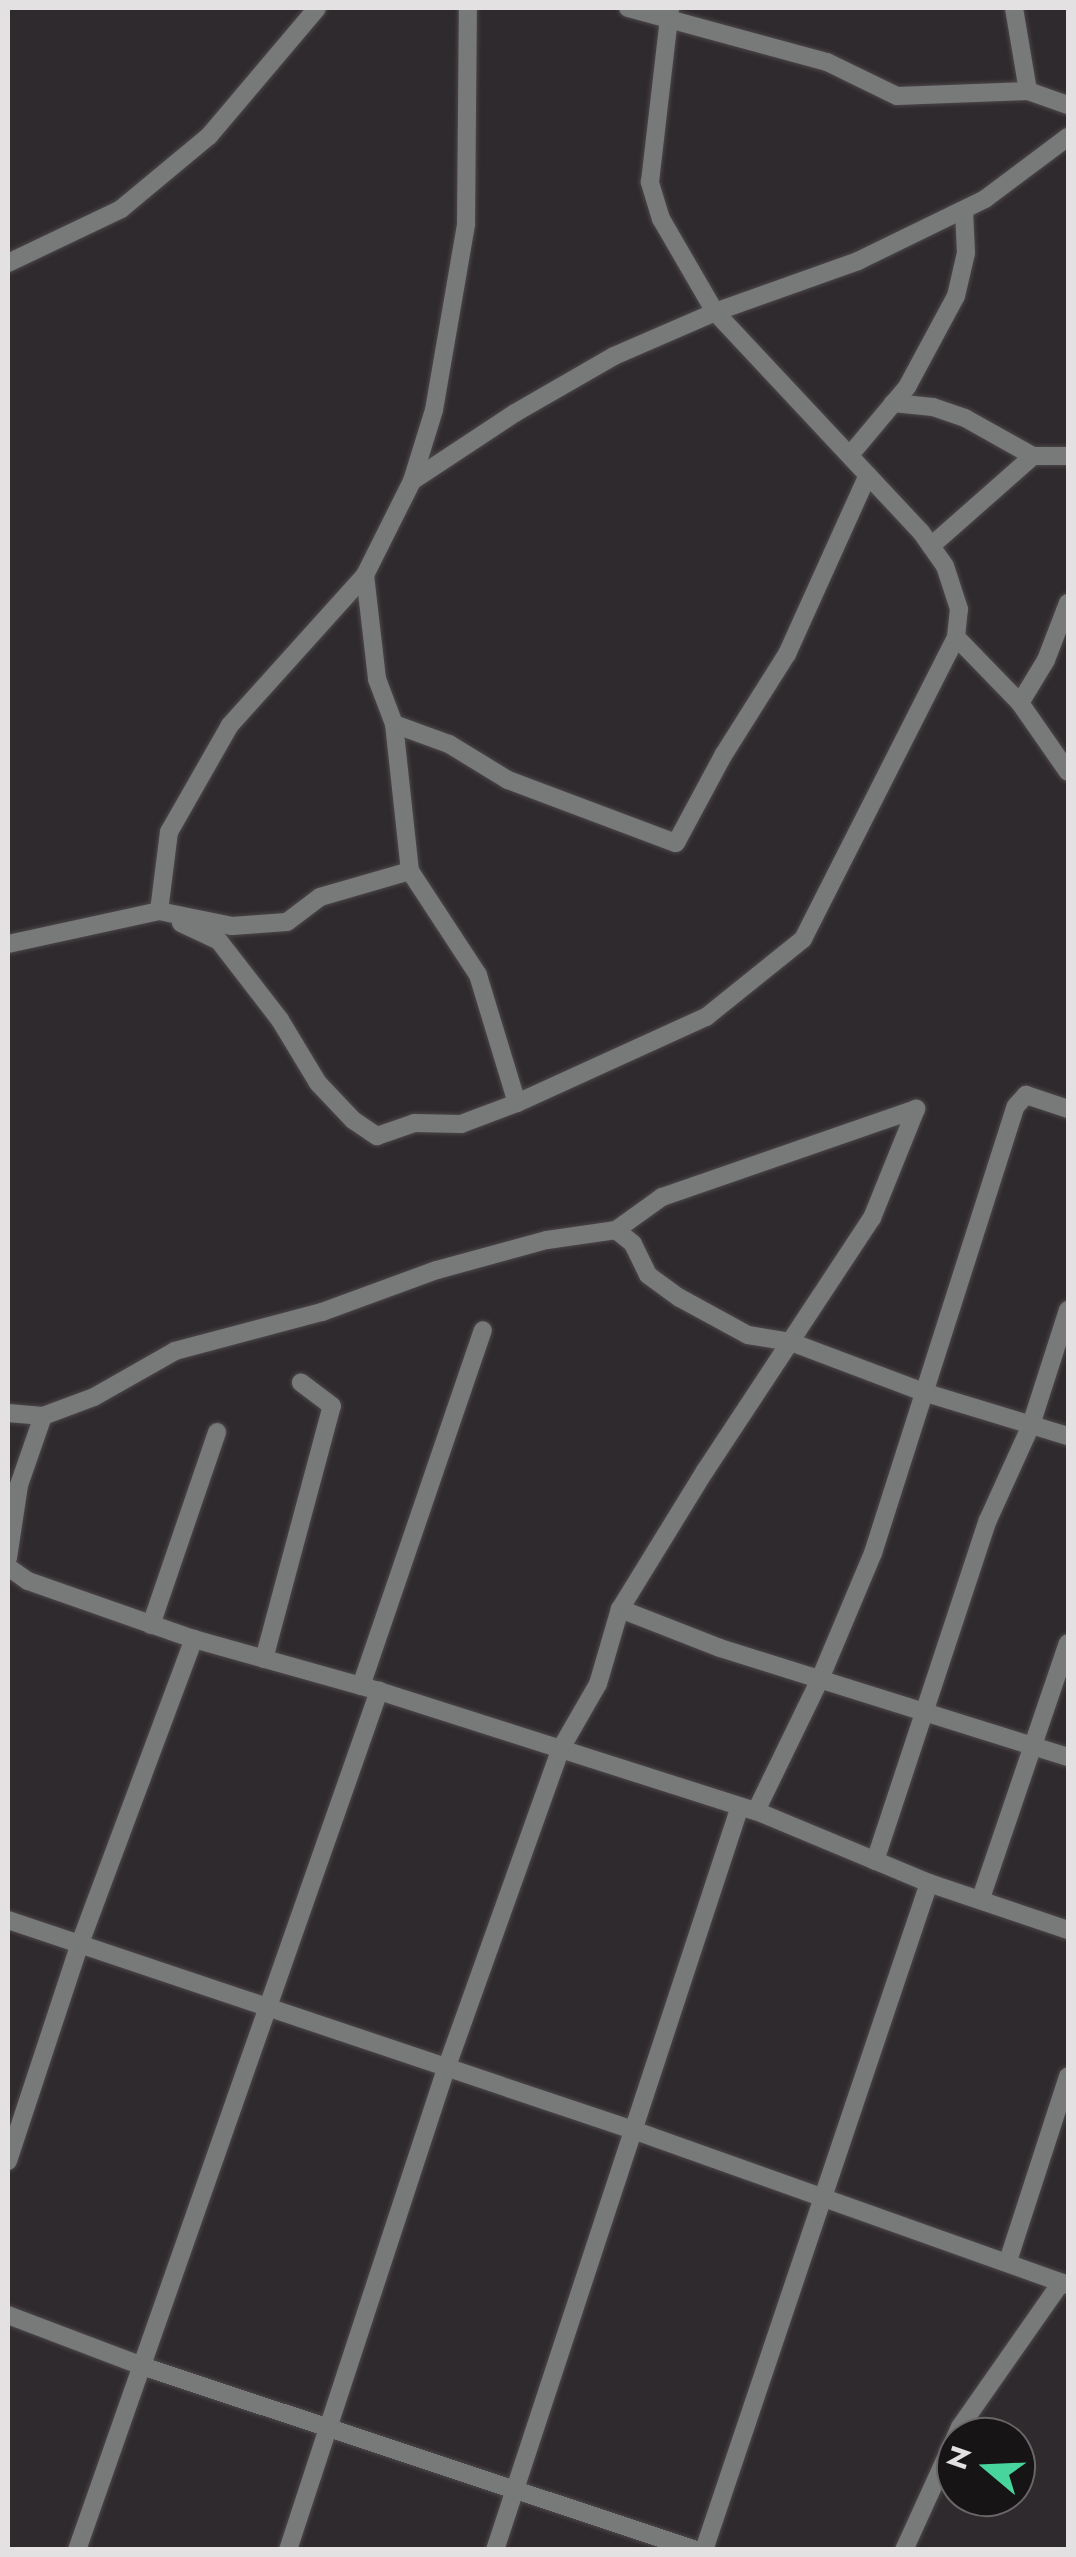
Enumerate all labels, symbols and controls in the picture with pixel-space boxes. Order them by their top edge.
north arrow [936,2417,1036,2517]
text: N [936,2441,982,2475]

